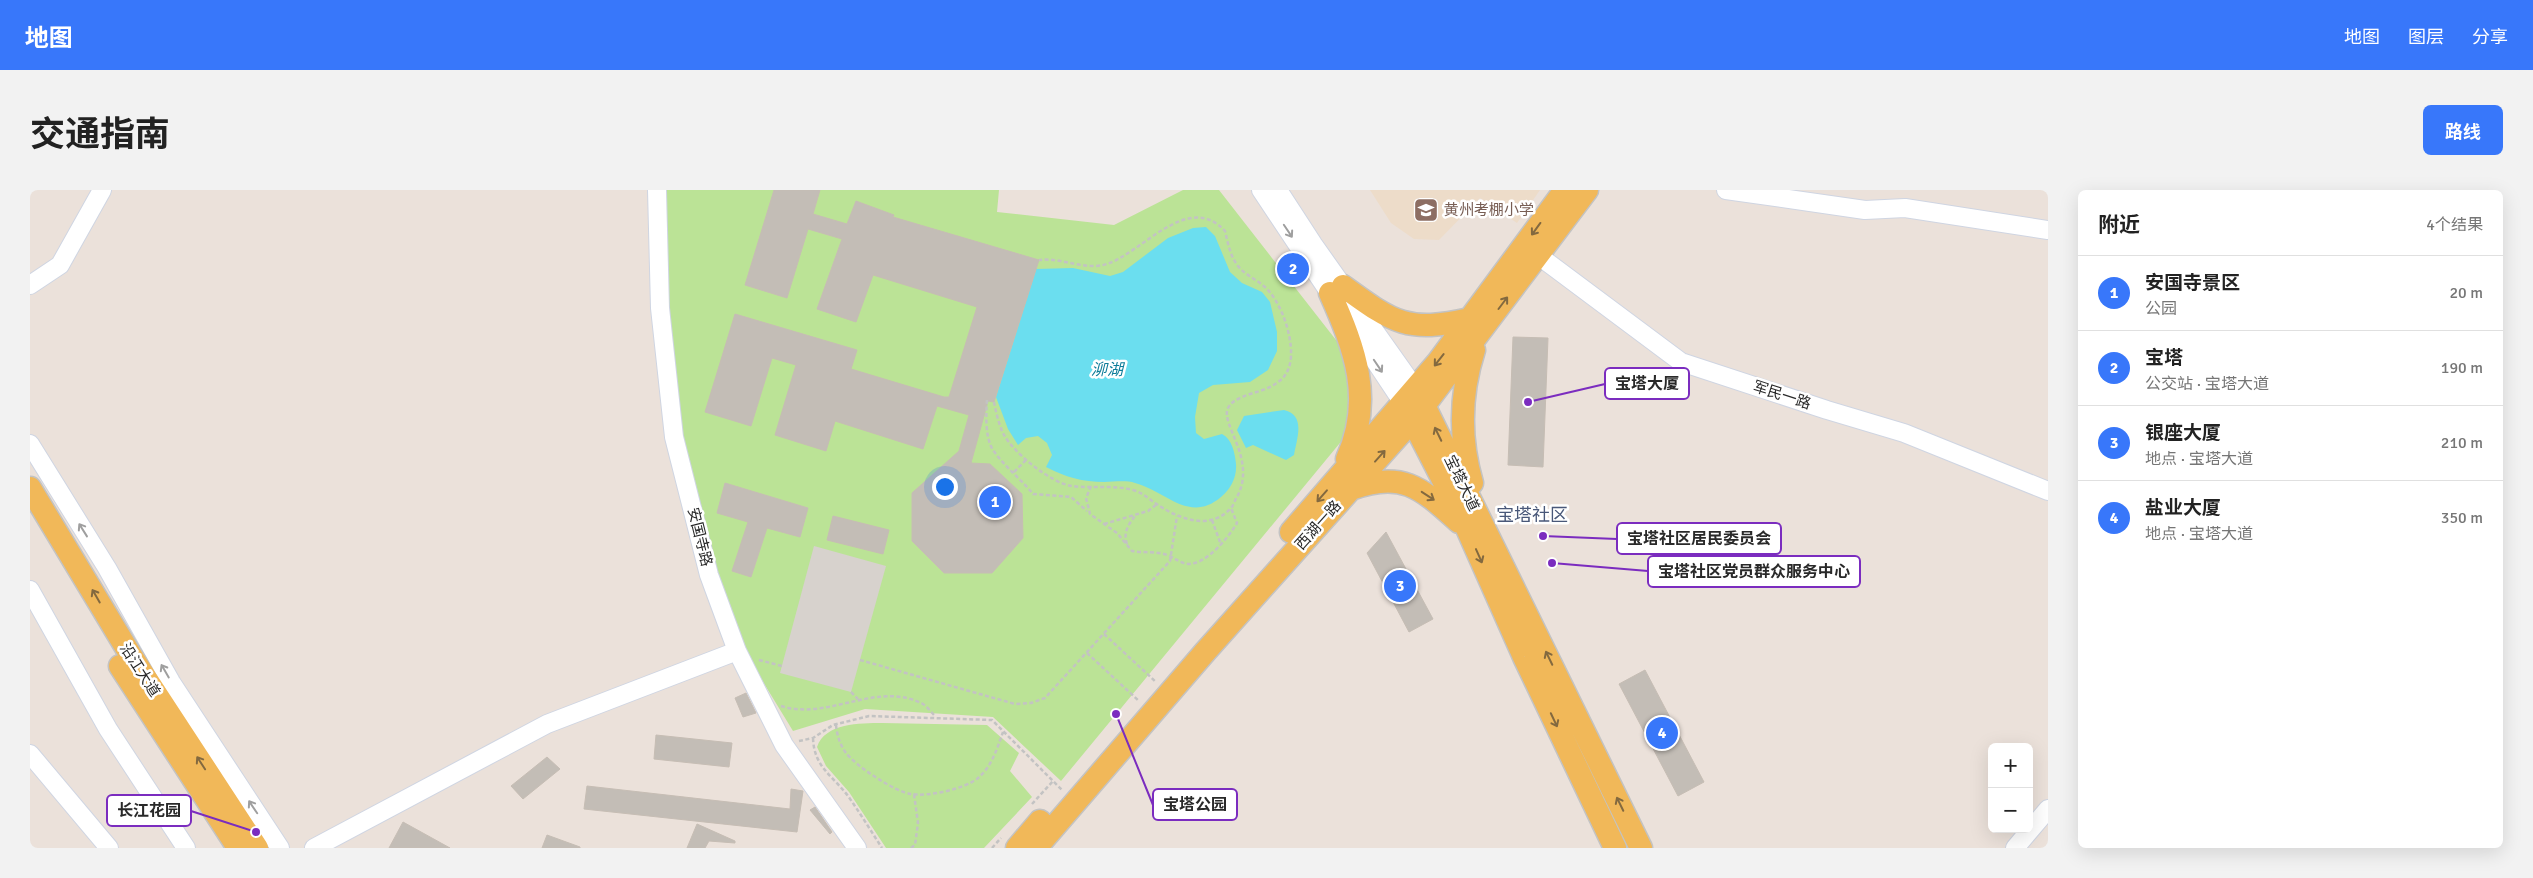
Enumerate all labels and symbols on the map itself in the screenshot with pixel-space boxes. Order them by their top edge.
school or university icon: 黄州考棚小学 [1413,197,1439,223]
place label: 黄州考棚小学 [1444,201,1534,219]
one-way arrow [1531,222,1541,236]
one-way arrow [1283,223,1293,237]
pin: 2 [1277,250,1309,288]
one-way arrow [1498,297,1509,310]
one-way arrow [1434,353,1445,366]
one-way arrow [1373,358,1383,372]
water label: 泖湖 [1091,360,1126,380]
callout: 宝塔大厦 [1605,368,1689,399]
text: 宝塔大厦 [1615,374,1679,394]
street label: 军民一路 [1751,377,1813,413]
one-way arrow [1433,427,1442,442]
one-way arrow [1374,450,1385,463]
street label: 宝塔大道 [1441,452,1483,514]
your location [932,474,958,500]
pin: 1 [979,483,1011,521]
one-way arrow [1316,490,1328,503]
one-way arrow [1421,491,1435,501]
street label: 西湖一路 [1291,497,1345,553]
district label: 宝塔社区 [1496,504,1568,526]
street label: 安国寺路 [684,506,716,568]
callout: 宝塔社区居民委员会 [1617,523,1781,554]
one-way arrow [78,524,88,538]
text: 宝塔社区居民委员会 [1627,529,1771,549]
one-way arrow [1475,548,1485,563]
callout: 宝塔社区党员群众服务中心 [1648,556,1860,587]
text: 宝塔社区党员群众服务中心 [1658,562,1850,582]
pin: 3 [1384,567,1416,605]
one-way arrow [90,590,100,604]
street label: 沿江大道 [116,640,164,700]
one-way arrow [1544,651,1553,666]
one-way arrow [160,663,170,678]
one-way arrow [1550,712,1560,727]
pin: 4 [1646,714,1678,752]
one-way arrow [196,757,206,771]
callout: 宝塔公园 [1153,789,1237,820]
callout: 长江花园 [107,795,191,826]
text: 宝塔公园 [1163,795,1227,815]
one-way arrow [1615,797,1624,812]
text: 长江花园 [117,801,181,821]
one-way arrow [248,801,258,815]

